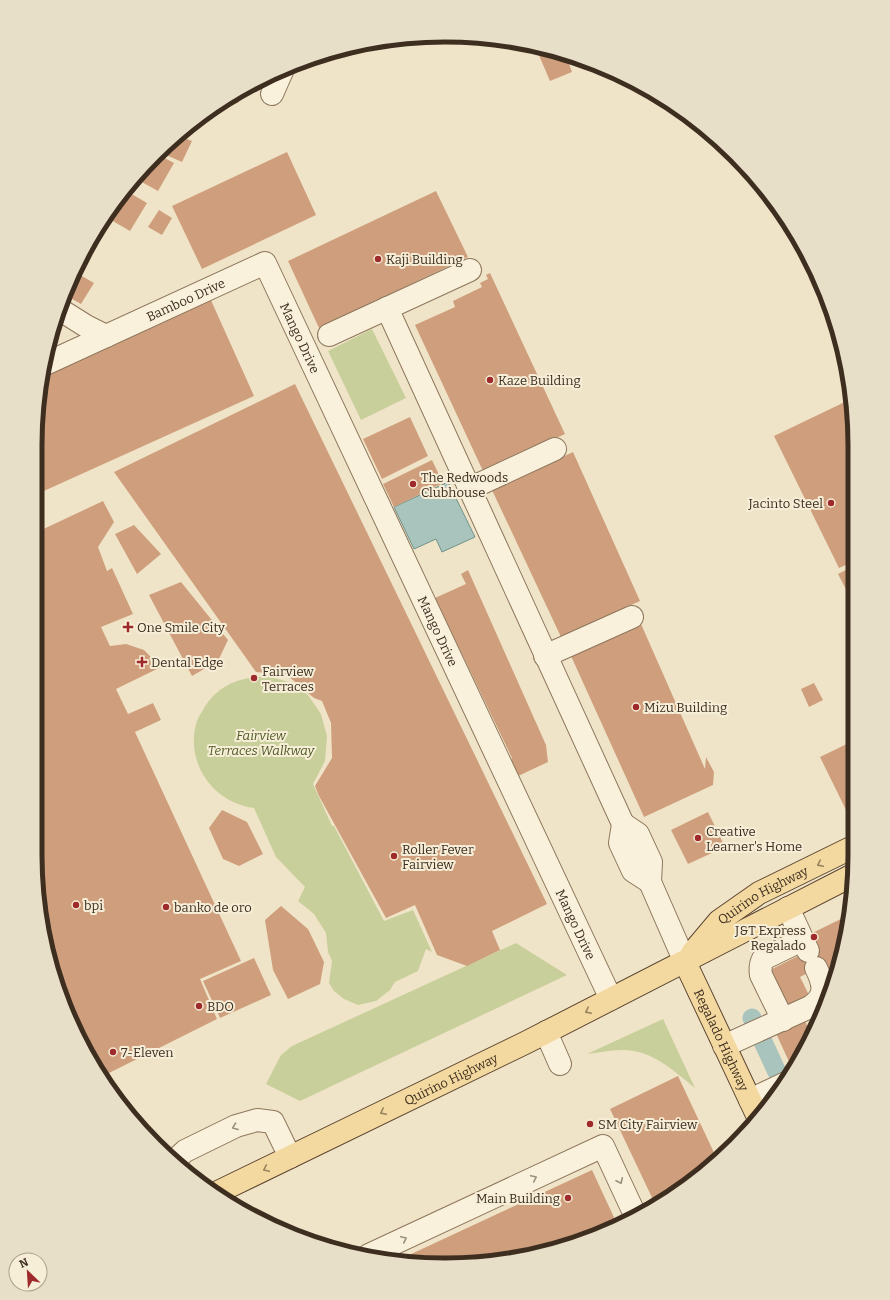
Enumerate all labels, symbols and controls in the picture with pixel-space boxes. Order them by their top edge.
place label: Kaji Building [386,252,463,267]
marker: Kaji Building [373,254,383,264]
street label: Bamboo Drive [144,275,228,324]
street label: Mango Drive [277,300,323,376]
place label: Kaze Building [498,373,581,388]
marker: Kaze Building [485,375,495,385]
place label: The Redwoods Clubhouse [421,470,508,500]
marker: The Redwoods Clubhouse [408,479,418,489]
place label: Jacinto Steel [748,496,823,511]
marker: Jacinto Steel [826,498,836,508]
street label: Mango Drive [415,594,461,669]
place label: One Smile City [137,620,225,635]
marker: One Smile City [122,621,134,633]
place label: Dental Edge [151,655,223,670]
marker: Dental Edge [136,656,148,668]
place label: Fairview Terraces [262,664,314,694]
marker: Fairview Terraces [249,673,259,683]
place label: Mizu Building [644,700,727,715]
marker: Mizu Building [631,702,641,712]
park label: Fairview Terraces Walkway [208,728,316,758]
place label: Creative Learner's Home [706,824,802,854]
marker: Creative Learner's Home [693,833,703,843]
place label: Roller Fever Fairview [402,842,474,872]
marker: Roller Fever Fairview [389,851,399,861]
one-way arrow [817,859,824,866]
street label: Quirino Highway [715,863,811,928]
street label: Mango Drive [552,887,598,962]
place label: bpi [84,898,103,913]
marker: bpi [71,900,81,910]
place label: banko de oro [174,900,252,915]
marker: banko de oro [161,902,171,912]
place label: J&T Express Regalado [734,923,806,953]
marker: J&T Express Regalado [809,932,819,942]
street label: Regalado Highway [691,987,752,1094]
place label: BDO [207,999,234,1014]
marker: BDO [194,1001,204,1011]
one-way arrow [584,1006,592,1014]
place label: 7-Eleven [121,1045,174,1060]
marker: 7-Eleven [108,1047,118,1057]
street label: Quirino Highway [402,1050,500,1109]
one-way arrow [380,1107,388,1115]
place label: SM City Fairview [598,1117,698,1132]
marker: SM City Fairview [585,1119,595,1129]
one-way arrow [232,1122,239,1130]
one-way arrow [263,1164,271,1172]
one-way arrow [530,1175,538,1183]
one-way arrow [615,1177,623,1184]
place label: Main Building [476,1191,560,1206]
marker: Main Building [563,1193,573,1203]
one-way arrow [400,1236,407,1244]
north arrow [8,1252,48,1292]
text: N [17,1255,31,1271]

